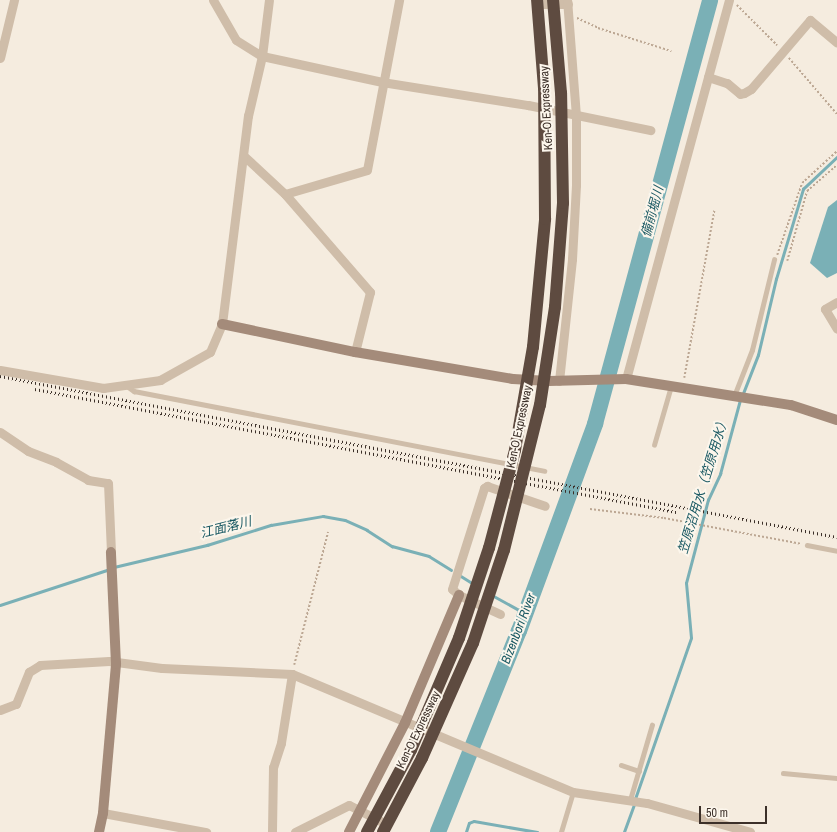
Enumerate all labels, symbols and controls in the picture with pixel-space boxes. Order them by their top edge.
street label: Ken-O Expressway [538,66,556,150]
water label: 備前堀川 [639,185,667,239]
street label: Ken-O Expressway [504,384,536,470]
water label: 笠原沼用水（笠原用水） [676,414,732,556]
water label: 江面落川 [199,514,253,542]
water label: Bizenbori River [498,592,540,666]
street label: Ken-O Expressway [394,689,444,771]
scale bar [701,798,769,824]
text: 50 m [706,805,728,821]

